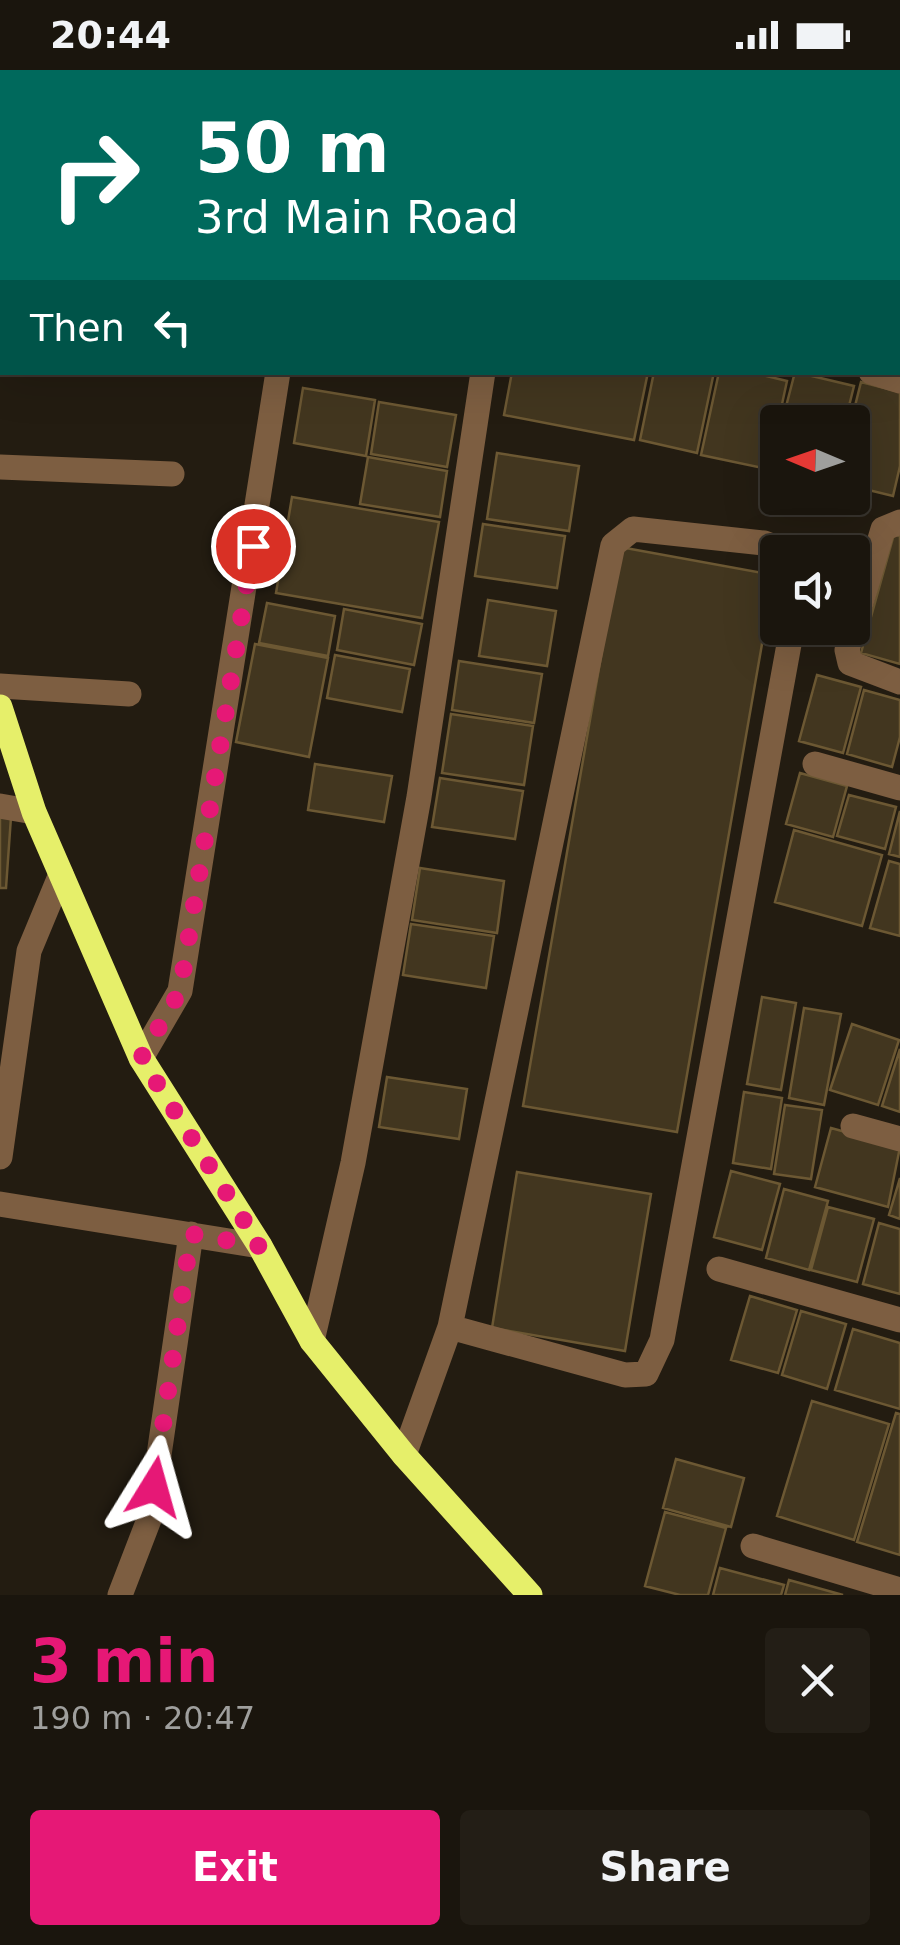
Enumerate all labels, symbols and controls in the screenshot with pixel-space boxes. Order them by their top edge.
text: 20:44 [50,13,171,57]
text: 50 m [195,107,390,189]
icon: right [30,110,160,240]
text: 3rd Main Road [195,191,519,244]
icon: left [145,300,200,355]
text: Then [30,306,125,350]
north arrow [760,405,870,515]
map controls [760,405,870,645]
pin [211,504,296,589]
icon: arrive [226,519,281,574]
button: sound [760,535,870,645]
position arrow [102,1435,206,1539]
text: 3 min [30,1626,218,1696]
button: close [765,1628,870,1733]
text: 190 m · 20:47 [30,1699,255,1737]
button: Exit [30,1810,440,1925]
button: Share [460,1810,870,1925]

